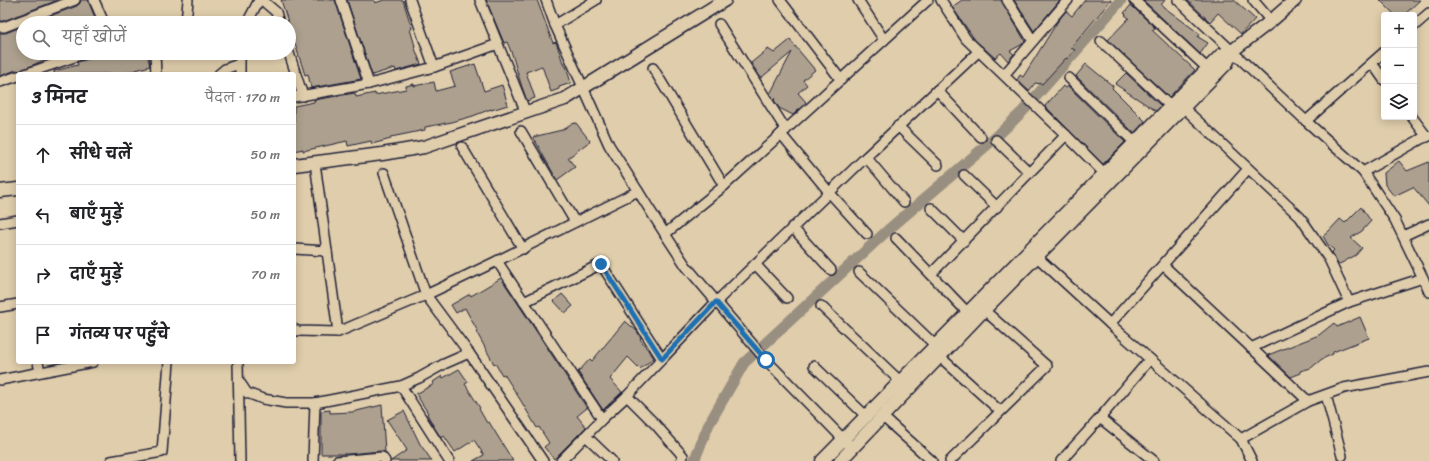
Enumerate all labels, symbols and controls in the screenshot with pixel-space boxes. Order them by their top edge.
map controls [1381,12,1417,120]
button: + [1381,12,1417,48]
search box [16,16,296,60]
text: यहाँ खोजें [62,24,127,50]
icon: search [30,27,52,49]
button: − [1381,48,1417,84]
text: 3 मिनट [32,82,87,112]
button: layers [1381,84,1417,120]
text: पैदल · 170 m [205,86,280,109]
text: सीधे चलें [70,141,131,167]
text: 50 m [250,143,280,166]
icon: ahead [32,144,54,166]
text: बाएँ मुड़ें [70,201,123,227]
text: 50 m [250,203,280,226]
icon: left [32,204,54,226]
route end [592,255,610,273]
text: दाएँ मुड़ें [70,261,122,287]
text: 70 m [251,263,280,286]
icon: right [32,264,54,286]
text: गंतव्य पर पहुँचे [70,321,169,347]
icon: arrive [32,324,54,346]
route start [757,351,775,369]

